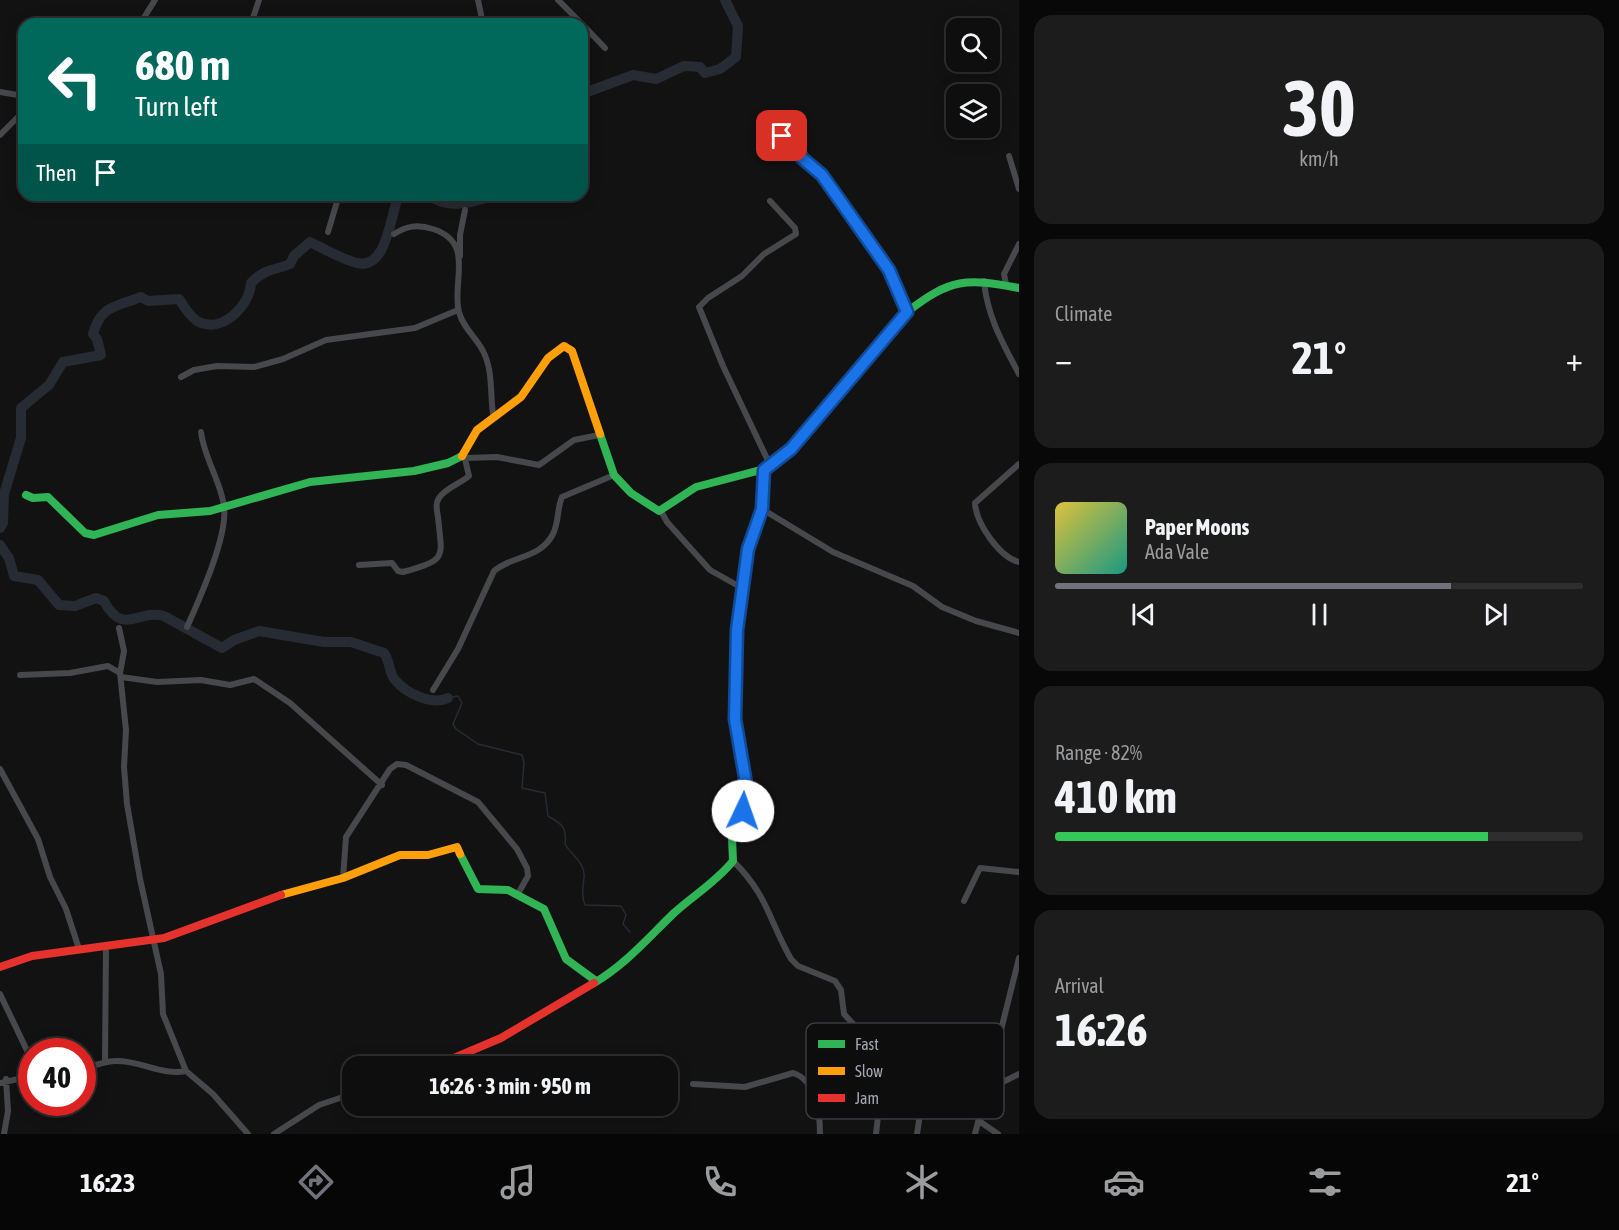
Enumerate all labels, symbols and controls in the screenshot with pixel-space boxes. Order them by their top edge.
map controls [946,18,1000,138]
button: search [946,18,1000,72]
text: 680 m [135,41,230,89]
icon: left [36,42,114,120]
text: 30 [1282,63,1356,153]
button: layers [946,84,1000,138]
text: Turn left [135,91,218,122]
pin [756,110,807,161]
icon: arrive [765,119,798,152]
text: km/h [1299,147,1339,170]
icon: arrive [89,156,122,189]
text: Then [36,160,77,186]
text: Climate [1055,302,1112,325]
text: 21° [1292,332,1346,384]
text: − [1055,340,1072,378]
text: + [1566,340,1583,378]
text: Paper Moons [1145,514,1249,540]
text: Ada Vale [1145,540,1209,563]
icon: previous [1127,598,1160,631]
icon: pause [1303,598,1336,631]
icon: next [1479,598,1512,631]
text: Range · 82% [1055,741,1142,764]
text: 410 km [1055,771,1177,823]
position arrow [711,779,775,843]
text: Arrival [1055,974,1104,997]
text: 16:26 [1055,1004,1148,1056]
legend [806,1023,1004,1119]
text: Fast [855,1035,879,1053]
speed limit sign: 40 [18,1038,96,1116]
text: Slow [855,1062,883,1080]
text: 16:26 · 3 min · 950 m [429,1073,591,1099]
text: Jam [855,1089,879,1107]
icon: directions [295,1161,337,1203]
icon: music [497,1161,539,1203]
icon: phone [699,1161,741,1203]
icon: climate [901,1161,943,1203]
icon: car [1103,1161,1145,1203]
icon: filters [1304,1161,1346,1203]
text: 16:23 [80,1167,135,1198]
text: 21° [1506,1167,1539,1198]

